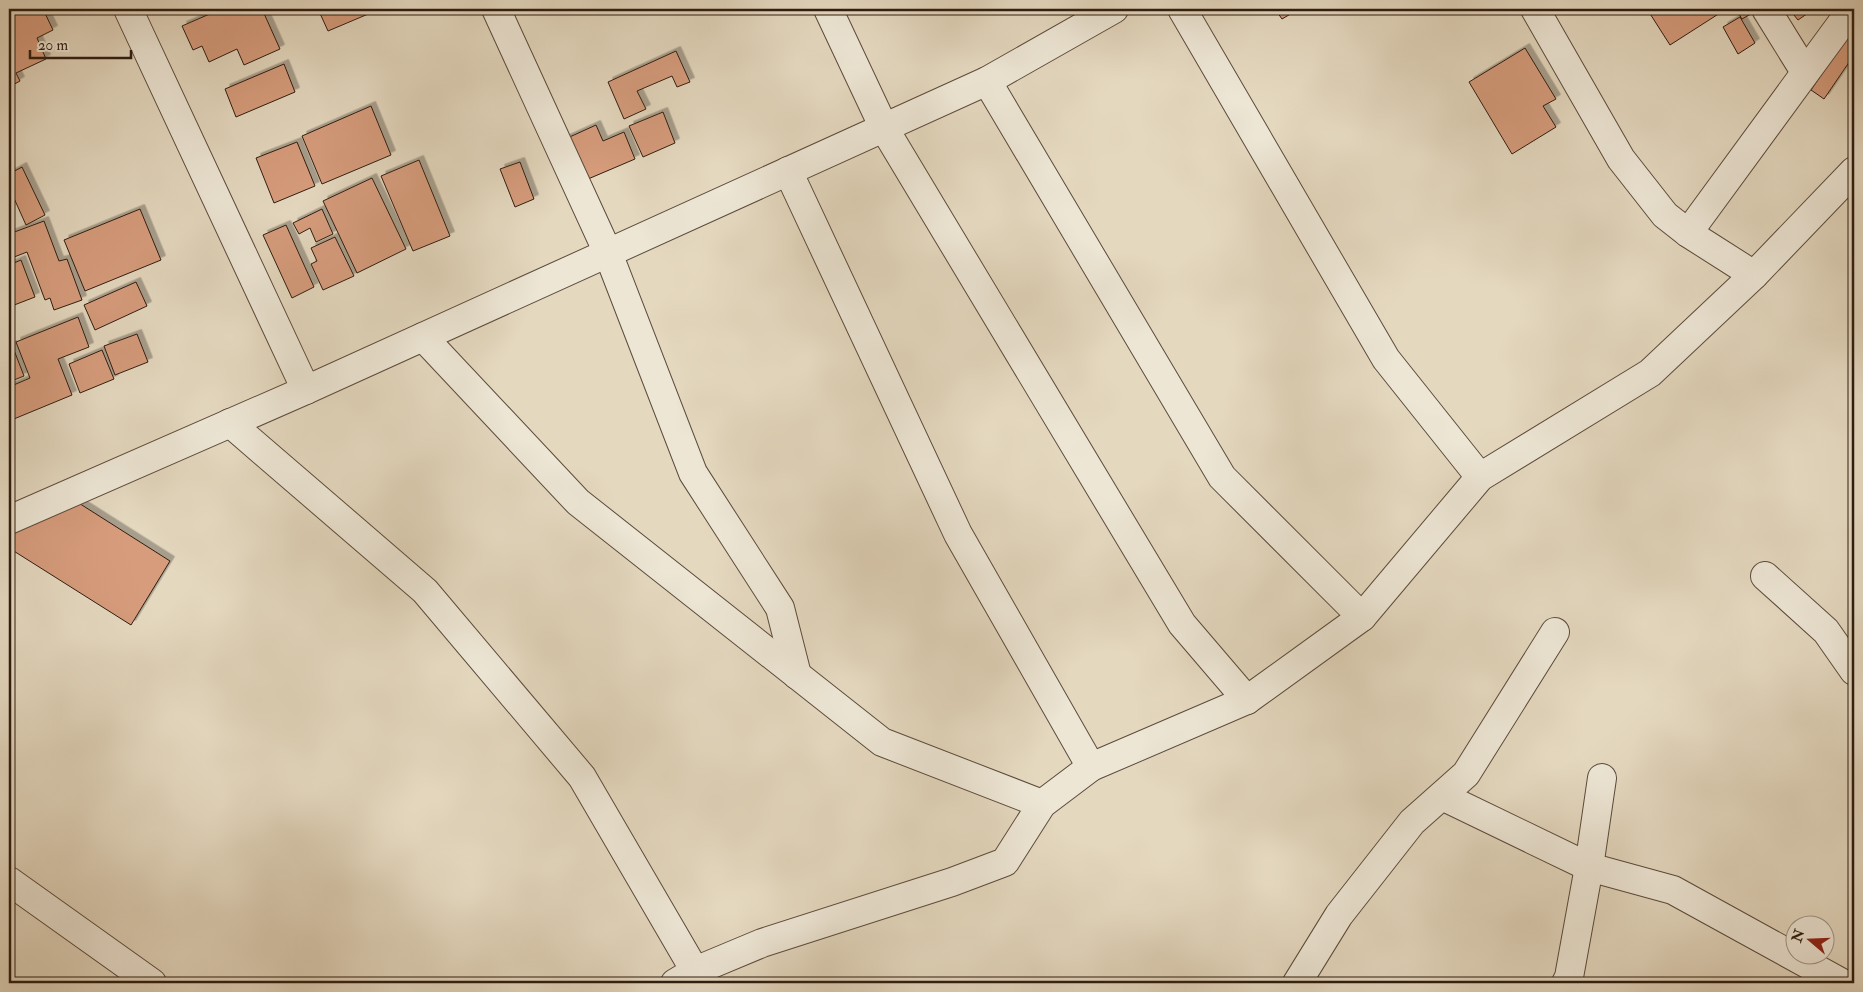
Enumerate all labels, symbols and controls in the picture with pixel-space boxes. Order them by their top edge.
scale bar [30,28,131,60]
text: 20 m [38,36,68,55]
north arrow [1786,914,1836,964]
text: N [1788,927,1808,946]

